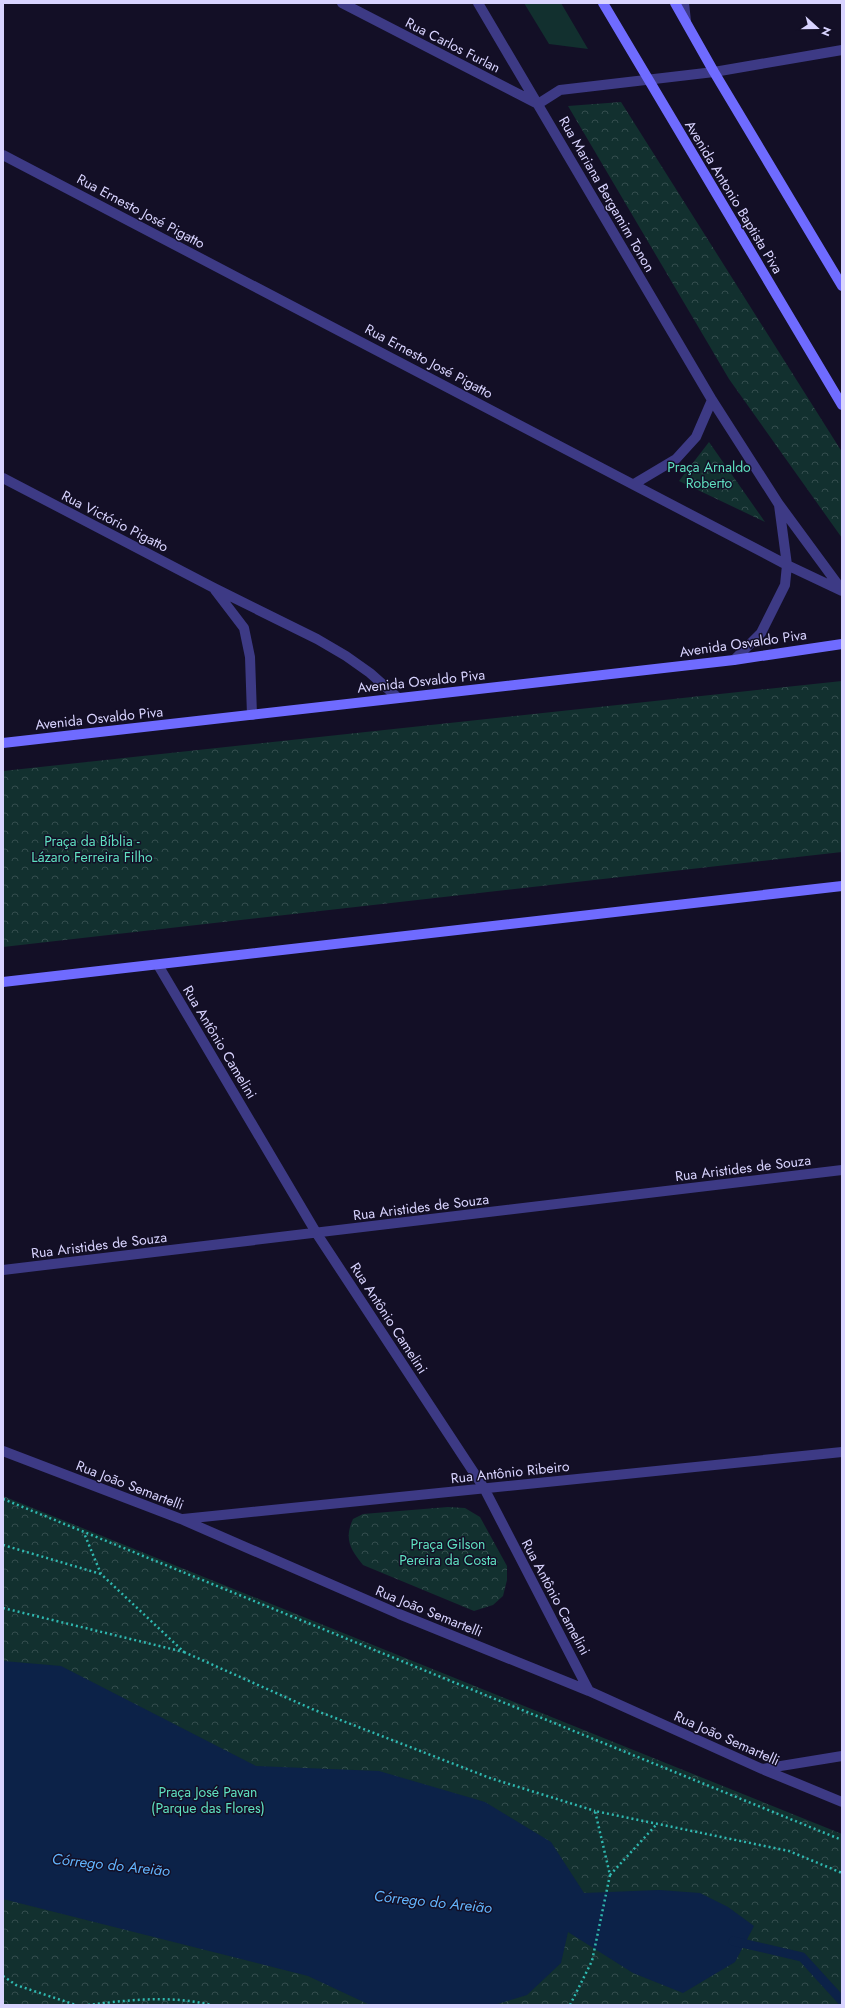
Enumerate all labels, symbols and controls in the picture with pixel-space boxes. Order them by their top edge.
north arrow [797,8,837,48]
street label: Rua Carlos Furlan [402,12,504,78]
text: N [817,25,835,39]
street label: Rua Mariana Bergamim Tonon [554,112,660,276]
street label: Avenida Antonio Baptista Piva [680,117,788,277]
street label: Rua Ernesto José Pigatto [73,169,209,253]
street label: Rua Ernesto José Pigatto [361,319,497,403]
park label: Praça Arnaldo Roberto [667,457,751,493]
street label: Rua Victório Pigatto [58,485,172,557]
street label: Avenida Osvaldo Piva [678,624,808,662]
street label: Avenida Osvaldo Piva [356,664,486,698]
street label: Avenida Osvaldo Piva [34,701,164,735]
park label: Praça da Bíblia - Lázaro Ferreira Filho [31,831,153,867]
street label: Rua Antônio Camelini [178,982,262,1102]
street label: Rua Aristides de Souza [674,1150,812,1186]
street label: Rua Aristides de Souza [352,1189,490,1225]
street label: Rua Aristides de Souza [30,1227,168,1263]
street label: Rua Antônio Camelini [346,1259,432,1377]
street label: Rua João Semartelli [73,1455,187,1515]
street label: Rua Antônio Ribeiro [450,1456,571,1488]
park label: Praça Gilson Pereira da Costa [399,1534,497,1570]
street label: Rua Antônio Camelini [517,1535,595,1659]
street label: Rua João Semartelli [373,1580,485,1642]
street label: Rua João Semartelli [671,1706,783,1770]
park label: Praça José Pavan (Parque das Flores) [151,1782,265,1818]
water label: Córrego do Areião [51,1848,171,1882]
water label: Córrego do Areião [373,1885,493,1919]

